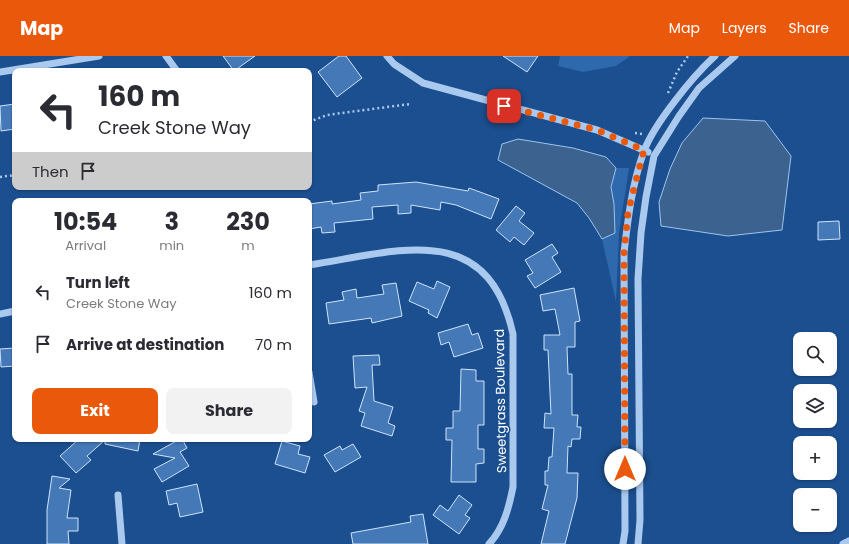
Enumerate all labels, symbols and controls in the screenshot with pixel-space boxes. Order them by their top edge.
text: Map [20,15,63,42]
text: Map [669,18,700,38]
text: Layers [722,18,766,38]
text: Share [788,18,829,38]
text: 160 m [98,77,180,116]
icon: left [32,84,84,136]
pin [487,89,521,123]
icon: arrive [493,95,515,117]
text: Creek Stone Way [98,115,251,140]
icon: arrive [77,160,99,182]
text: Then [32,161,69,182]
text: 10:54 [54,205,117,238]
text: 3 [164,205,179,238]
text: 230 [226,205,270,238]
text: Arrival [65,236,106,255]
text: min [159,236,184,255]
text: m [241,236,255,255]
text: Turn left [66,272,130,293]
icon: left [32,281,54,303]
text: 160 m [249,282,292,303]
text: Creek Stone Way [66,294,177,313]
street label: Sweetgrass Boulevard [490,329,511,473]
map controls [793,332,837,532]
button: search [793,332,837,376]
icon: arrive [32,333,54,355]
text: Arrive at destination [66,334,224,355]
text: 70 m [255,334,292,355]
button: layers [793,384,837,428]
button: Exit [32,388,158,434]
button: Share [166,388,292,434]
button: + [793,436,837,480]
position arrow [604,448,646,490]
button: − [793,488,837,532]

